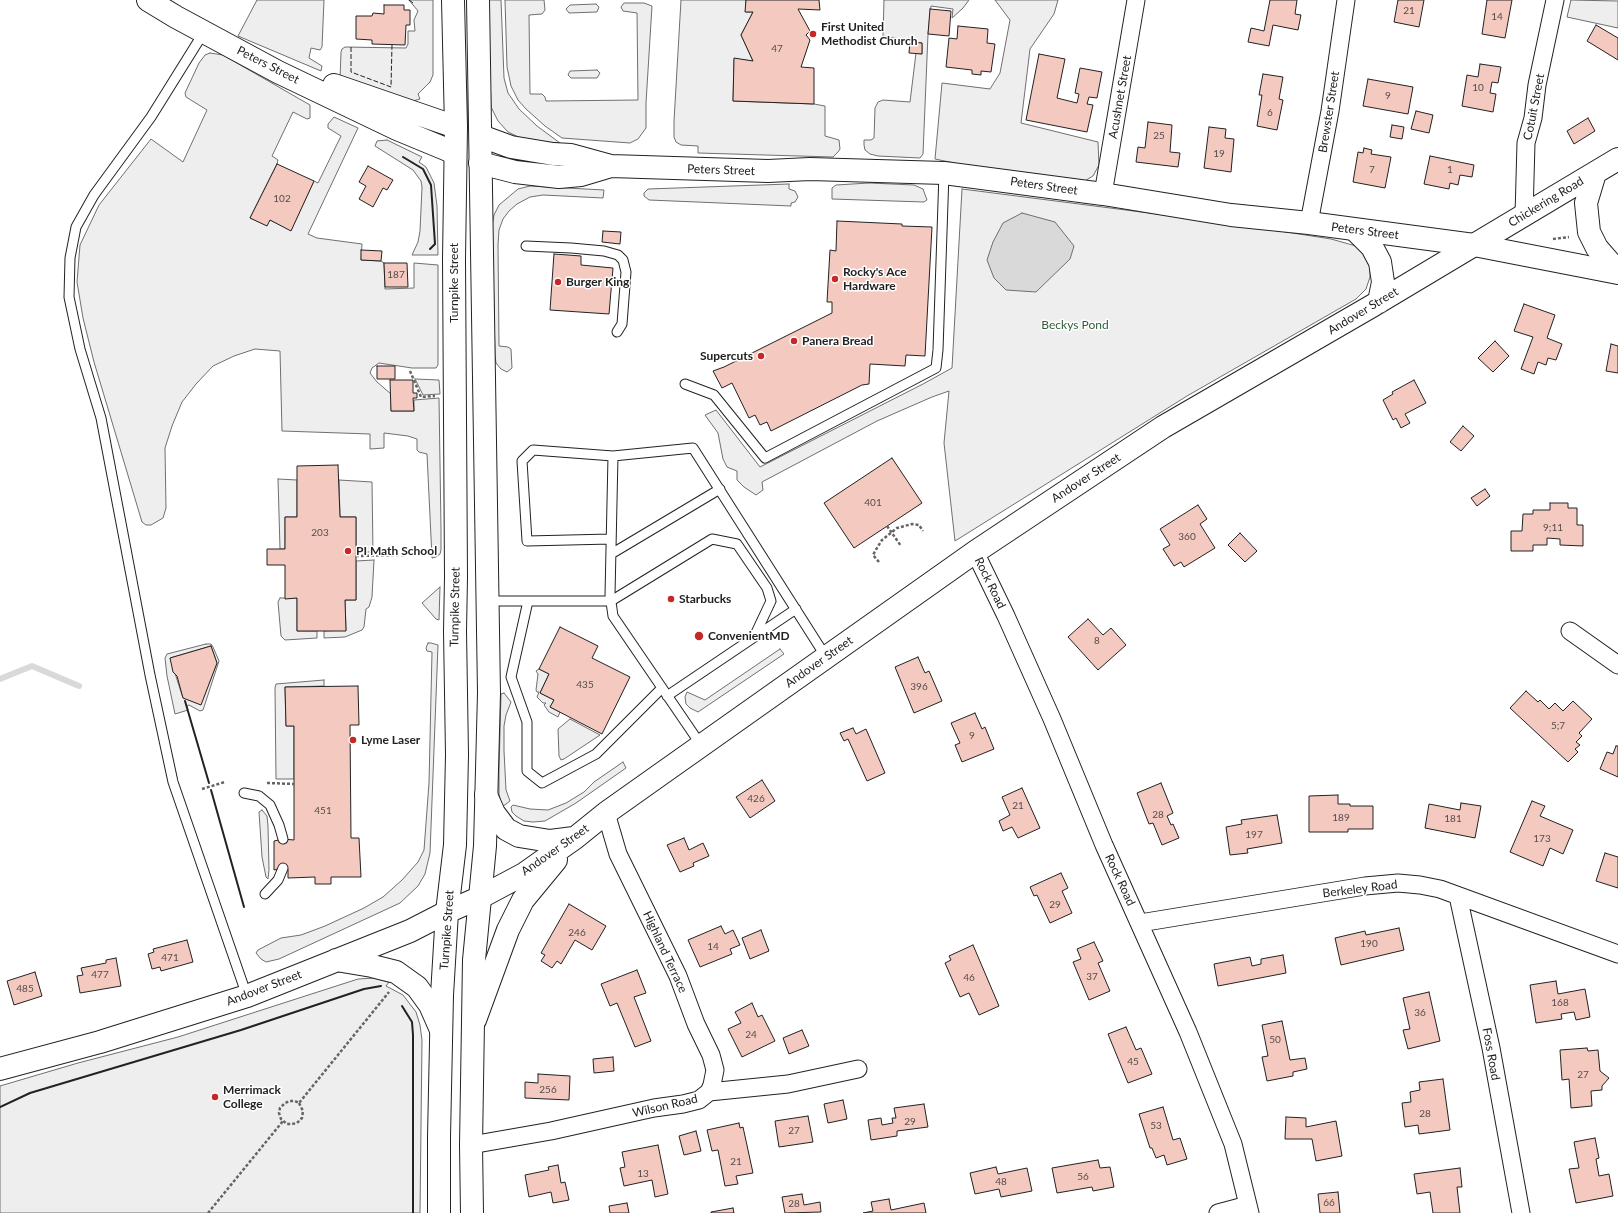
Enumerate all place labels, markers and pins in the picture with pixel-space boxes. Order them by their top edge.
place label: First United Methodist Church [821,20,917,48]
marker: First United Methodist Church [808,29,818,39]
place label: Rocky's Ace Hardware [843,265,907,293]
marker: Rocky's Ace Hardware [830,274,840,284]
place label: Burger King [566,275,629,289]
marker: Burger King [553,277,563,287]
place label: Panera Bread [802,334,873,348]
marker: Panera Bread [789,336,799,346]
place label: Supercuts [700,349,753,363]
marker: Supercuts [756,351,766,361]
place label: PI Math School [356,544,437,558]
marker: PI Math School [343,546,353,556]
place label: Starbucks [679,592,731,606]
marker: Starbucks [666,594,676,604]
place label: ConvenientMD [708,629,790,643]
marker: ConvenientMD [693,630,705,642]
place label: Lyme Laser [361,733,420,747]
marker: Lyme Laser [348,735,358,745]
place label: Merrimack College [223,1083,281,1111]
marker: Merrimack College [210,1092,220,1102]

